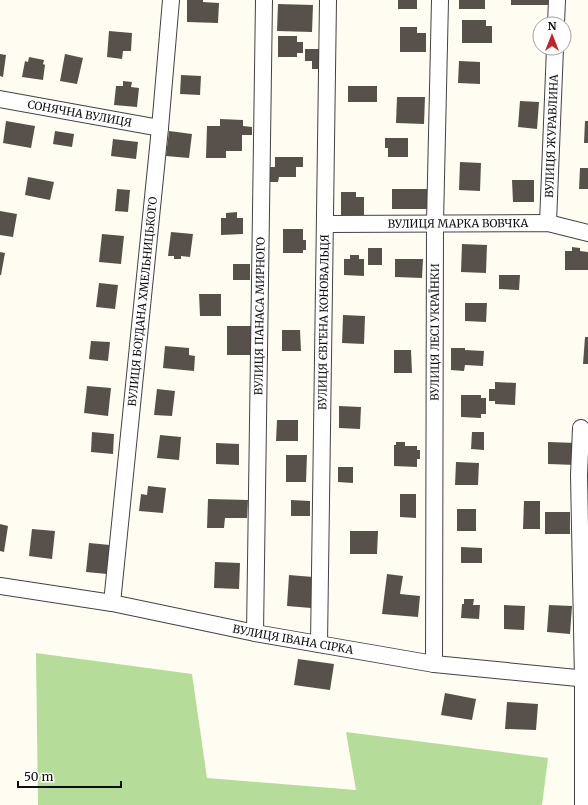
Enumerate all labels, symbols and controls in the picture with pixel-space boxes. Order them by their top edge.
north arrow [532,16,572,56]
text: N [548,19,557,33]
street label: ВУЛИЦЯ ЖУРАВЛИНА [542,74,561,198]
street label: СОНЯЧНА ВУЛИЦЯ [26,97,133,130]
street label: ВУЛИЦЯ БОГДАНА ХМЕЛЬНИЦЬКОГО [125,196,160,407]
street label: ВУЛИЦЯ МАРКА ВОВЧКА [388,216,528,231]
street label: ВУЛИЦЯ ЄВГЕНА КОНОВАЛЬЦЯ [315,234,332,410]
street label: ВУЛИЦЯ ПАНАСА МИРНОГО [251,237,268,395]
street label: ВУЛИЦЯ ЛЕСІ УКРАЇНКИ [428,263,442,401]
street label: ВУЛИЦЯ ІВАНА СІРКА [231,622,355,657]
scale bar [18,763,121,789]
text: 50 m [24,769,53,784]

